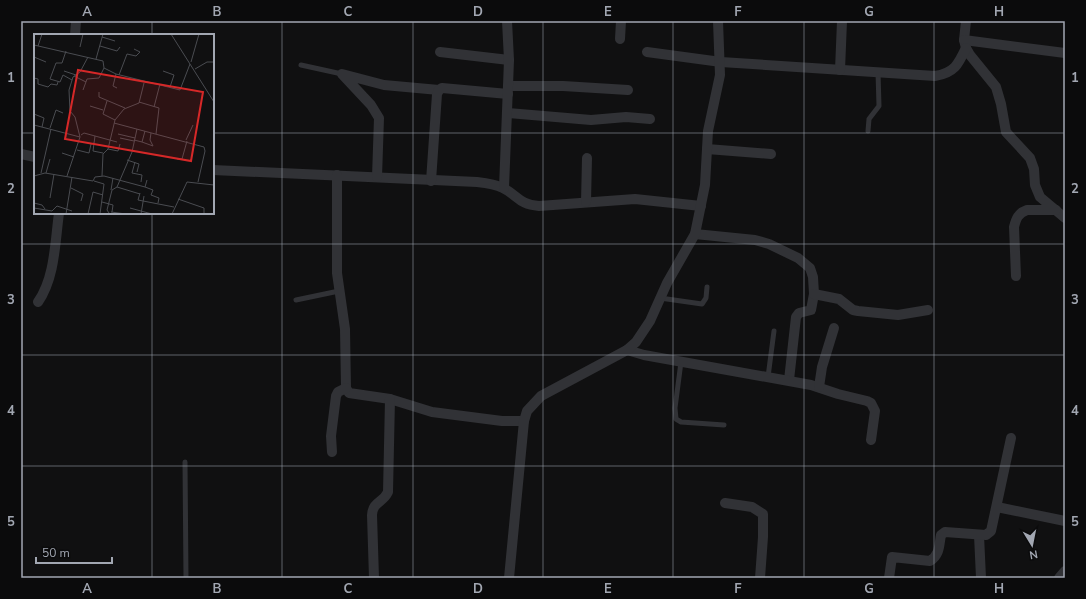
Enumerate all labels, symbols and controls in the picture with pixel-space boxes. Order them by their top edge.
text: A [82,3,92,21]
text: B [213,3,222,21]
text: C [344,3,353,21]
text: D [473,3,483,21]
text: E [604,3,612,21]
text: F [734,3,742,21]
text: G [864,3,874,21]
text: H [994,3,1004,21]
inset map [34,34,214,214]
text: 1 [7,69,15,87]
text: 1 [1071,69,1079,87]
text: 2 [7,180,15,198]
text: 2 [1071,180,1079,198]
text: 3 [7,291,15,309]
text: 3 [1071,291,1079,309]
text: 4 [7,402,15,420]
text: 4 [1071,402,1079,420]
text: 5 [7,513,15,531]
text: 5 [1071,513,1079,531]
north arrow [1012,525,1052,565]
scale bar [36,539,112,565]
text: 50 m [42,545,70,561]
text: N [1028,546,1039,562]
text: A [82,580,92,598]
text: B [213,580,222,598]
text: C [344,580,353,598]
text: D [473,580,483,598]
text: E [604,580,612,598]
text: F [734,580,742,598]
text: G [864,580,874,598]
text: H [994,580,1004,598]

